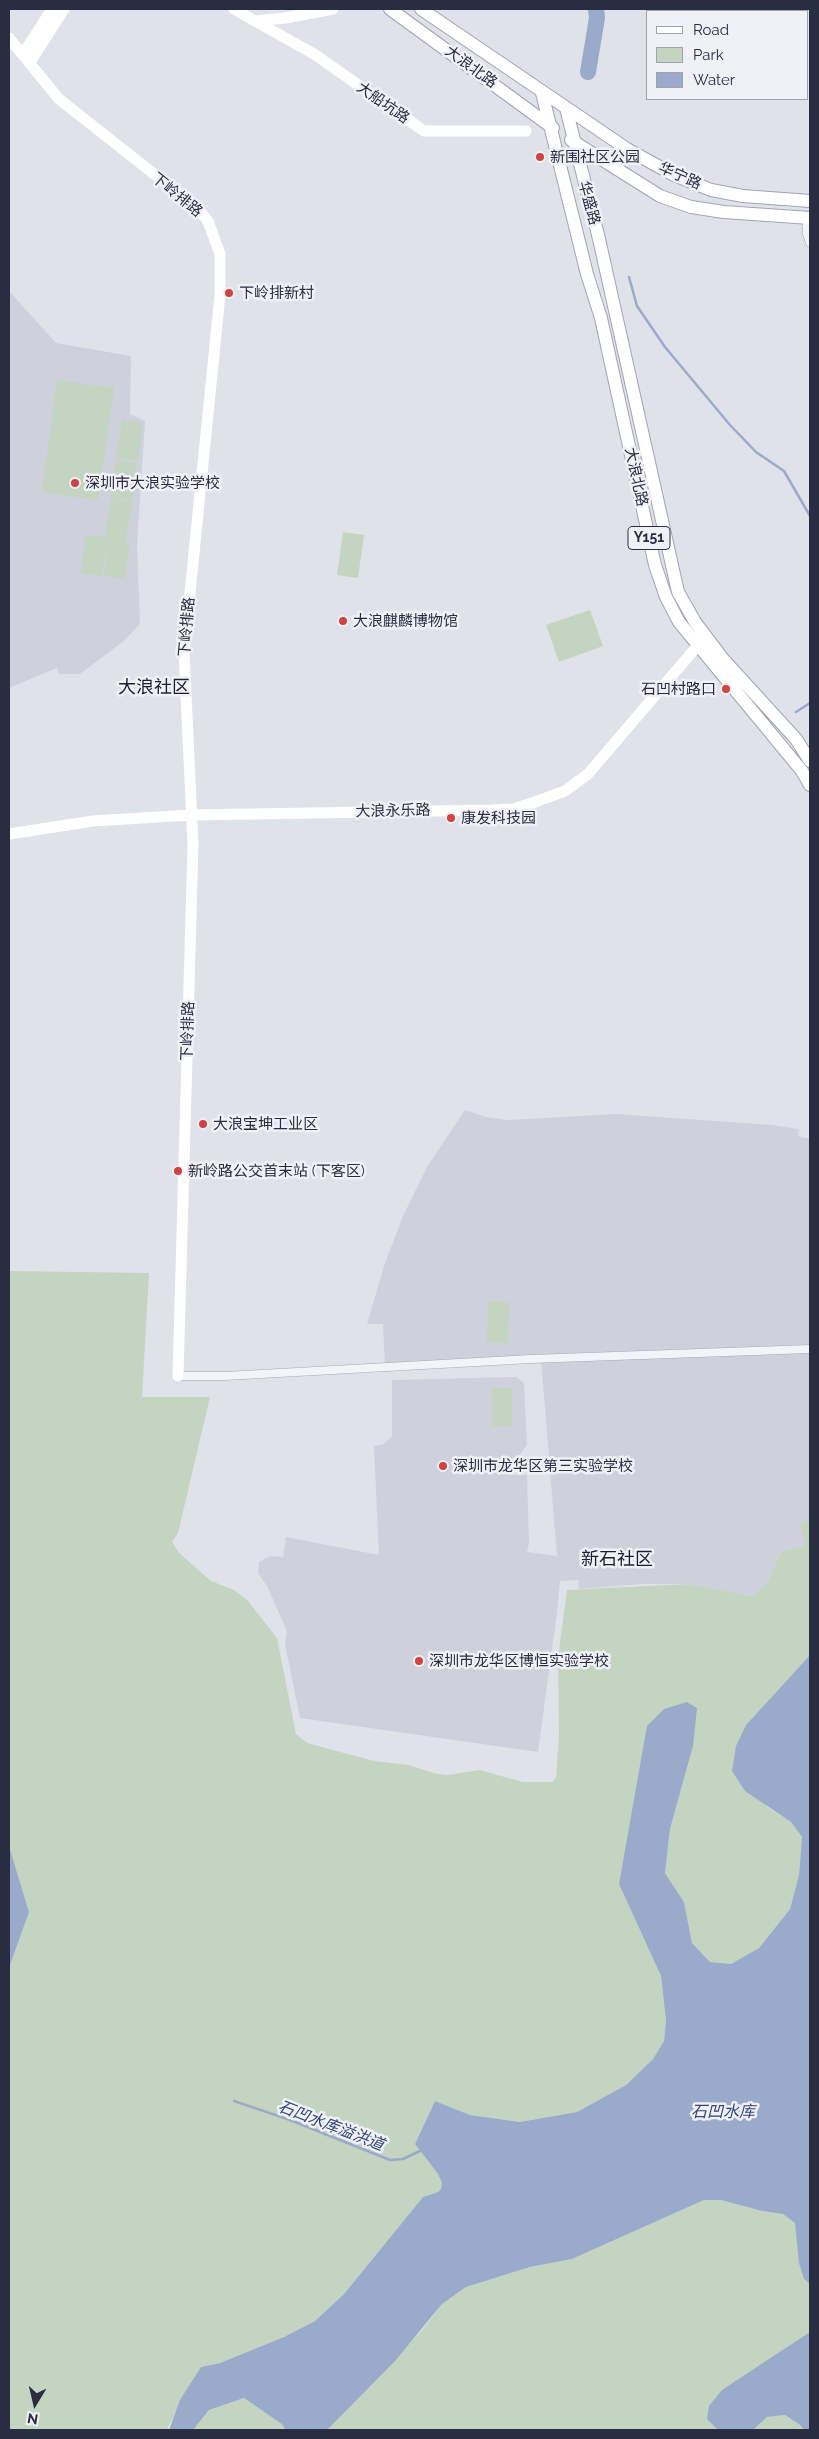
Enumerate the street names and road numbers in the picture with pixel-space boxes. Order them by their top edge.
street label: 大浪北路 [441,42,501,92]
street label: 大船坑路 [353,78,413,128]
street label: 华宁路 [656,159,704,193]
street label: 下岭排路 [148,169,206,221]
street label: 华盛路 [574,179,604,227]
street label: 大浪北路 [621,446,651,508]
road number: Y151 [628,526,670,550]
street label: 下岭排路 [175,596,199,658]
street label: 大浪永乐路 [355,801,431,821]
street label: 下岭排路 [178,1001,198,1061]

